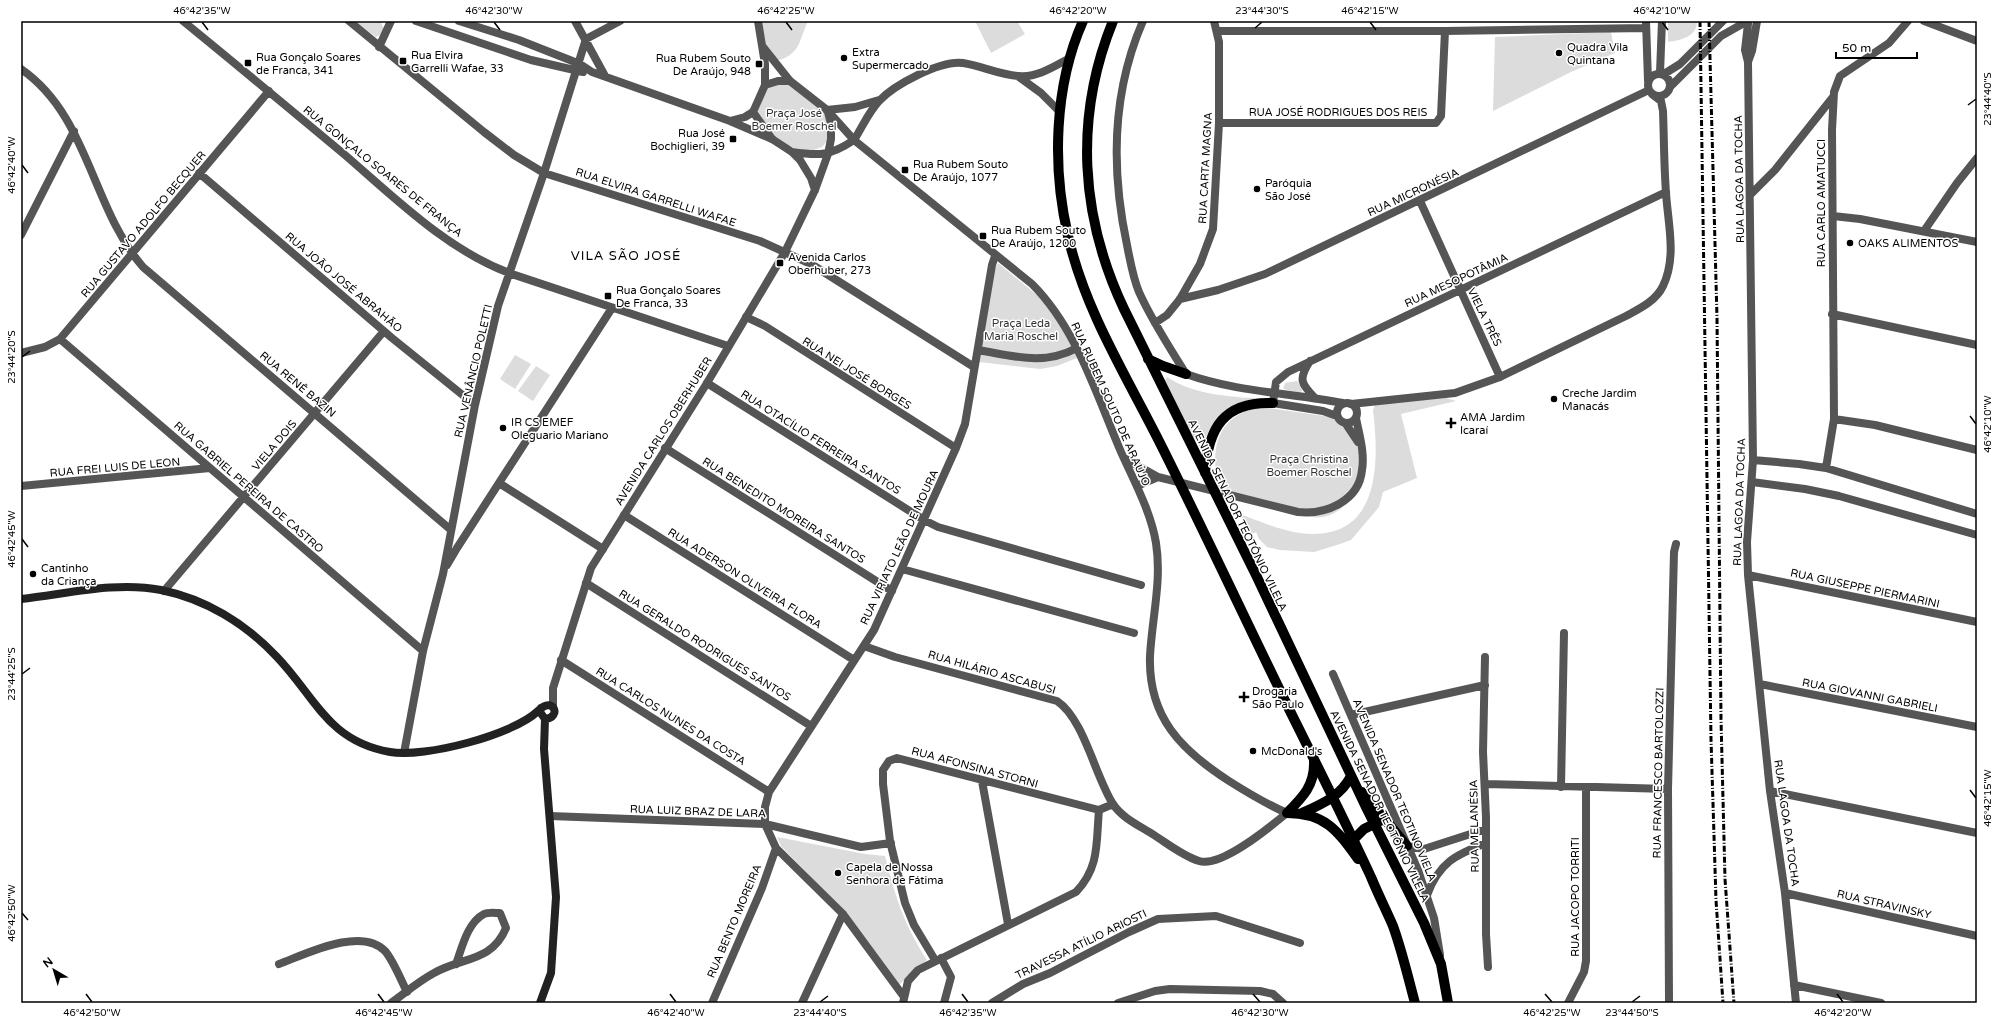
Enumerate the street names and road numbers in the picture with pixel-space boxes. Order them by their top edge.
street label: RUA GONÇALO SOARES DE FRANÇA [301,103,465,240]
street label: RUA JOSÉ RODRIGUES DOS REIS [1249,105,1428,119]
street label: RUA CARTA MAGNA [1196,112,1215,224]
street label: RUA LAGOA DA TOCHA [1732,115,1747,243]
street label: RUA CARLO AMATUCCI [1815,139,1828,267]
street label: RUA GUSTAVO ADOLFO BECQUER [78,148,209,300]
street label: RUA ELVIRA GARRELLI WAFAE [574,165,738,230]
street label: RUA MICRONÉSIA [1365,165,1461,219]
street label: RUA JOÃO JOSÉ ABRAHÃO [283,229,405,335]
street label: RUA MESOPOTÂMIA [1402,251,1510,310]
street label: VIELA TRÊS [1465,286,1504,349]
street label: RUA VENÂNCIO POLETTI [452,303,495,439]
street label: RUA RUBEM SOUTO DE ARAÚJO [1068,320,1154,488]
street label: RUA NEI JOSÉ BORGES [800,334,914,412]
street label: RUA RENÊ BAZIN [257,349,338,420]
street label: AVENIDA CARLOS OBERHUBER [612,354,715,508]
street label: RUA OTACÍLIO FERREIRA SANTOS [738,387,904,497]
street label: VIELA DOIS [249,417,299,473]
street label: AVENIDA SENADOR TEOTÔNIO VILELA [1185,417,1290,613]
street label: RUA GABRIEL PEREIRA DE CASTRO [171,419,326,556]
street label: RUA LAGOA DA TOCHA [1731,438,1748,566]
street label: RUA FREI LUIS DE LEON [49,455,181,480]
street label: RUA BENEDITO MOREIRA SANTOS [700,455,868,566]
street label: RUA VIRIATO LEÃO DE MOURA [858,468,941,627]
street label: RUA ADERSON OLIVEIRA FLORA [665,526,824,631]
street label: RUA GIUSEPPE PIERMARINI [1789,566,1941,611]
street label: RUA GERALDO RODRIGUES SANTOS [616,587,793,704]
street label: RUA HILÁRIO ASCABUSI [927,647,1057,697]
street label: RUA CARLOS NUNES DA COSTA [593,665,748,768]
street label: RUA GIOVANNI GABRIELI [1801,676,1939,715]
street label: RUA FRANCESCO BARTOLOZZI [1651,688,1666,858]
street label: AVENIDA SENADOR TEOTINO VIELA [1350,697,1439,883]
street label: AVENIDA SENADOR TEOTÔNIO VILELA [1327,708,1432,904]
street label: RUA AFONSINA STORNI [910,744,1040,791]
street label: RUA LAGOA DA TOCHA [1771,759,1802,887]
street label: RUA MELANÉSIA [1466,779,1482,873]
street label: RUA LUIZ BRAZ DE LARA [630,803,766,820]
street label: RUA JACOPO TORRITI [1569,837,1582,957]
street label: RUA BENTO MOREIRA [705,862,764,980]
street label: RUA STRAVINSKY [1835,887,1932,922]
street label: TRAVESSA ATÍLIO ARIOSTI [1013,906,1149,982]

